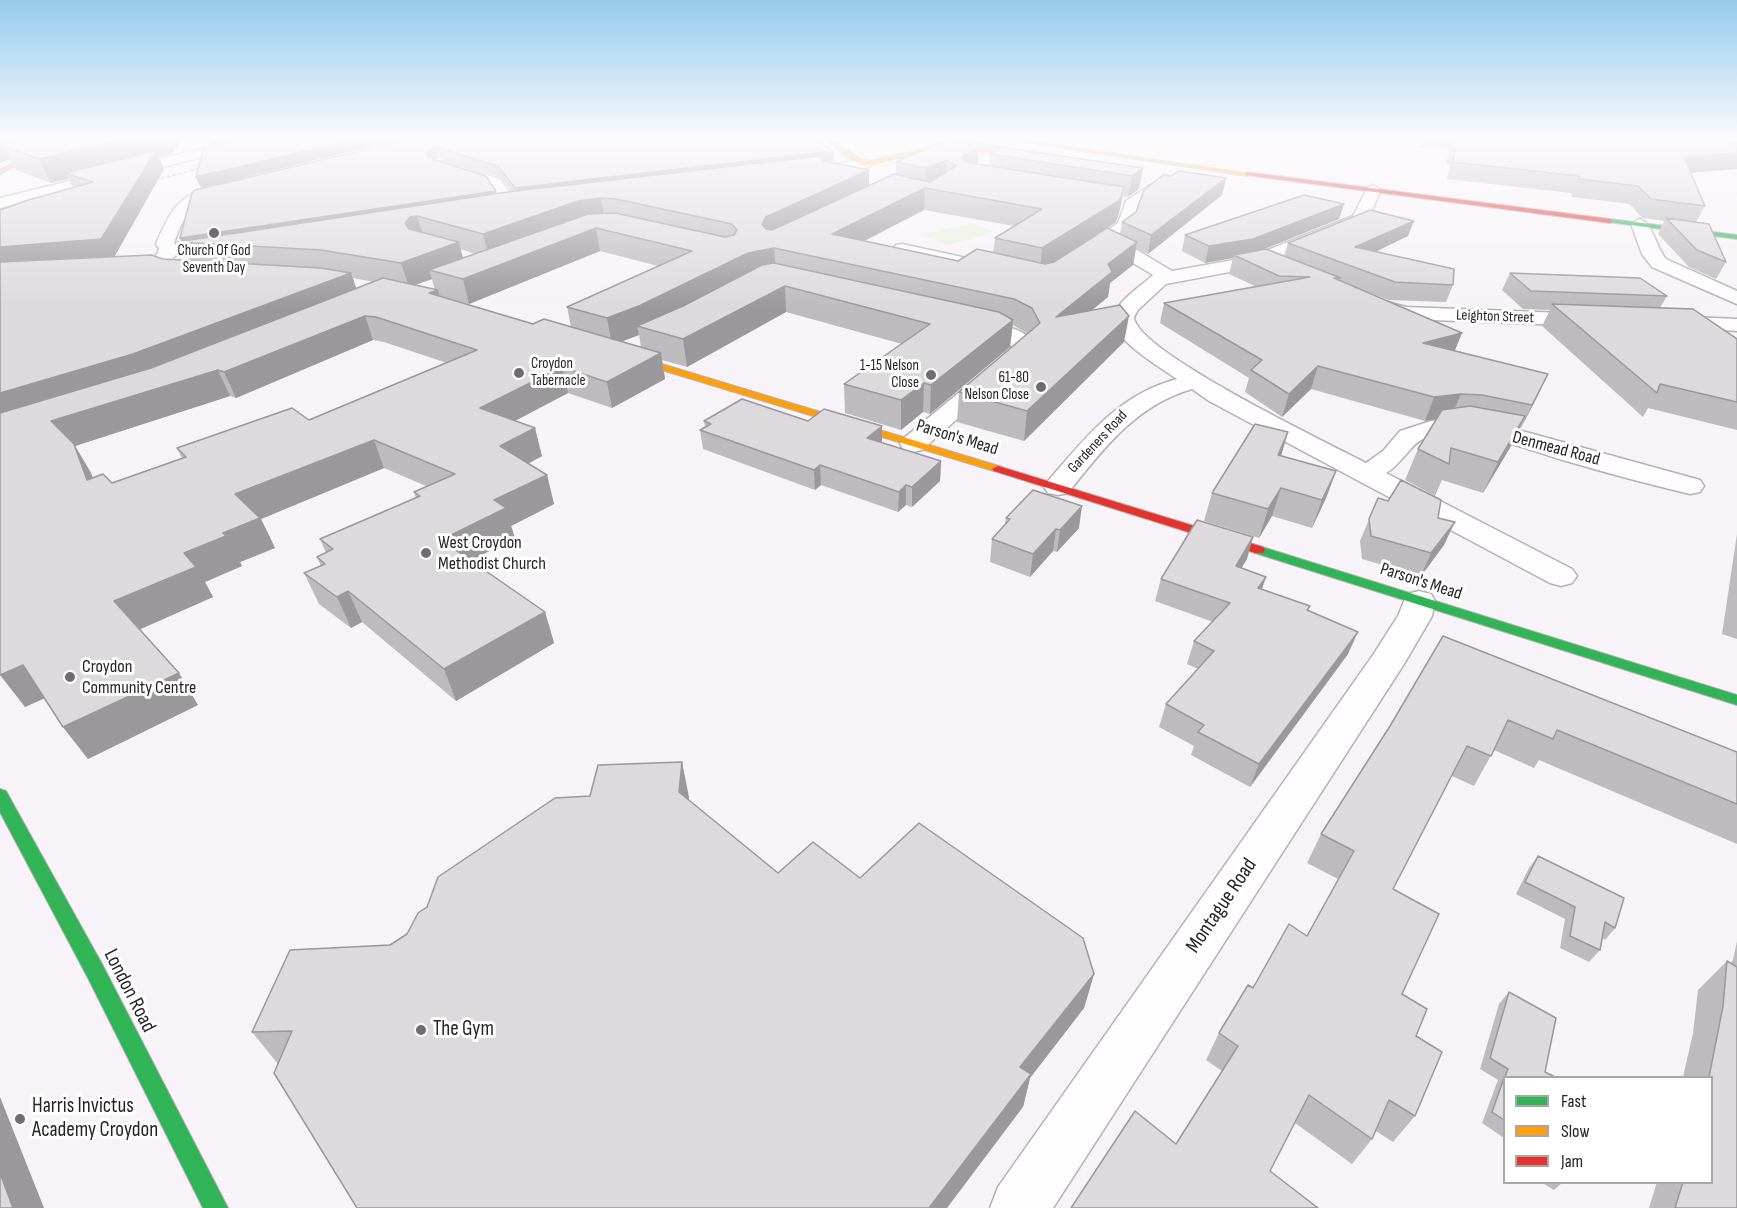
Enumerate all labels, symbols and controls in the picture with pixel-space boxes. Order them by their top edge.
marker: Church Of God Seventh Day [207,226,221,240]
place label: Church Of God Seventh Day [178,242,250,277]
street label: Leighton Street [1456,307,1534,327]
place label: Croydon Tabernacle [531,355,585,390]
place label: 1-15 Nelson Close [860,357,919,392]
marker: Croydon Tabernacle [512,366,526,380]
marker: 1-15 Nelson Close [924,368,938,382]
place label: 61-80 Nelson Close [964,369,1029,404]
marker: 61-80 Nelson Close [1034,380,1048,394]
street label: Gardeners Road [1065,407,1131,477]
street label: Parson's Mead [913,415,1001,461]
street label: Denmead Road [1510,427,1602,471]
place label: West Croydon Methodist Church [438,532,546,574]
marker: West Croydon Methodist Church [419,546,433,560]
street label: Parson's Mead [1377,559,1465,605]
place label: Croydon Community Centre [82,656,196,698]
marker: Croydon Community Centre [63,670,77,684]
street label: Montague Road [1181,854,1263,958]
street label: London Road [97,945,161,1037]
place label: The Gym [433,1017,494,1043]
marker: The Gym [414,1023,428,1037]
legend [1503,1076,1713,1184]
text: Fast [1561,1091,1586,1112]
place label: Harris Invictus Academy Croydon [32,1094,158,1144]
marker: Harris Invictus Academy Croydon [13,1112,27,1126]
text: Slow [1561,1121,1590,1142]
text: Jam [1561,1151,1583,1172]

